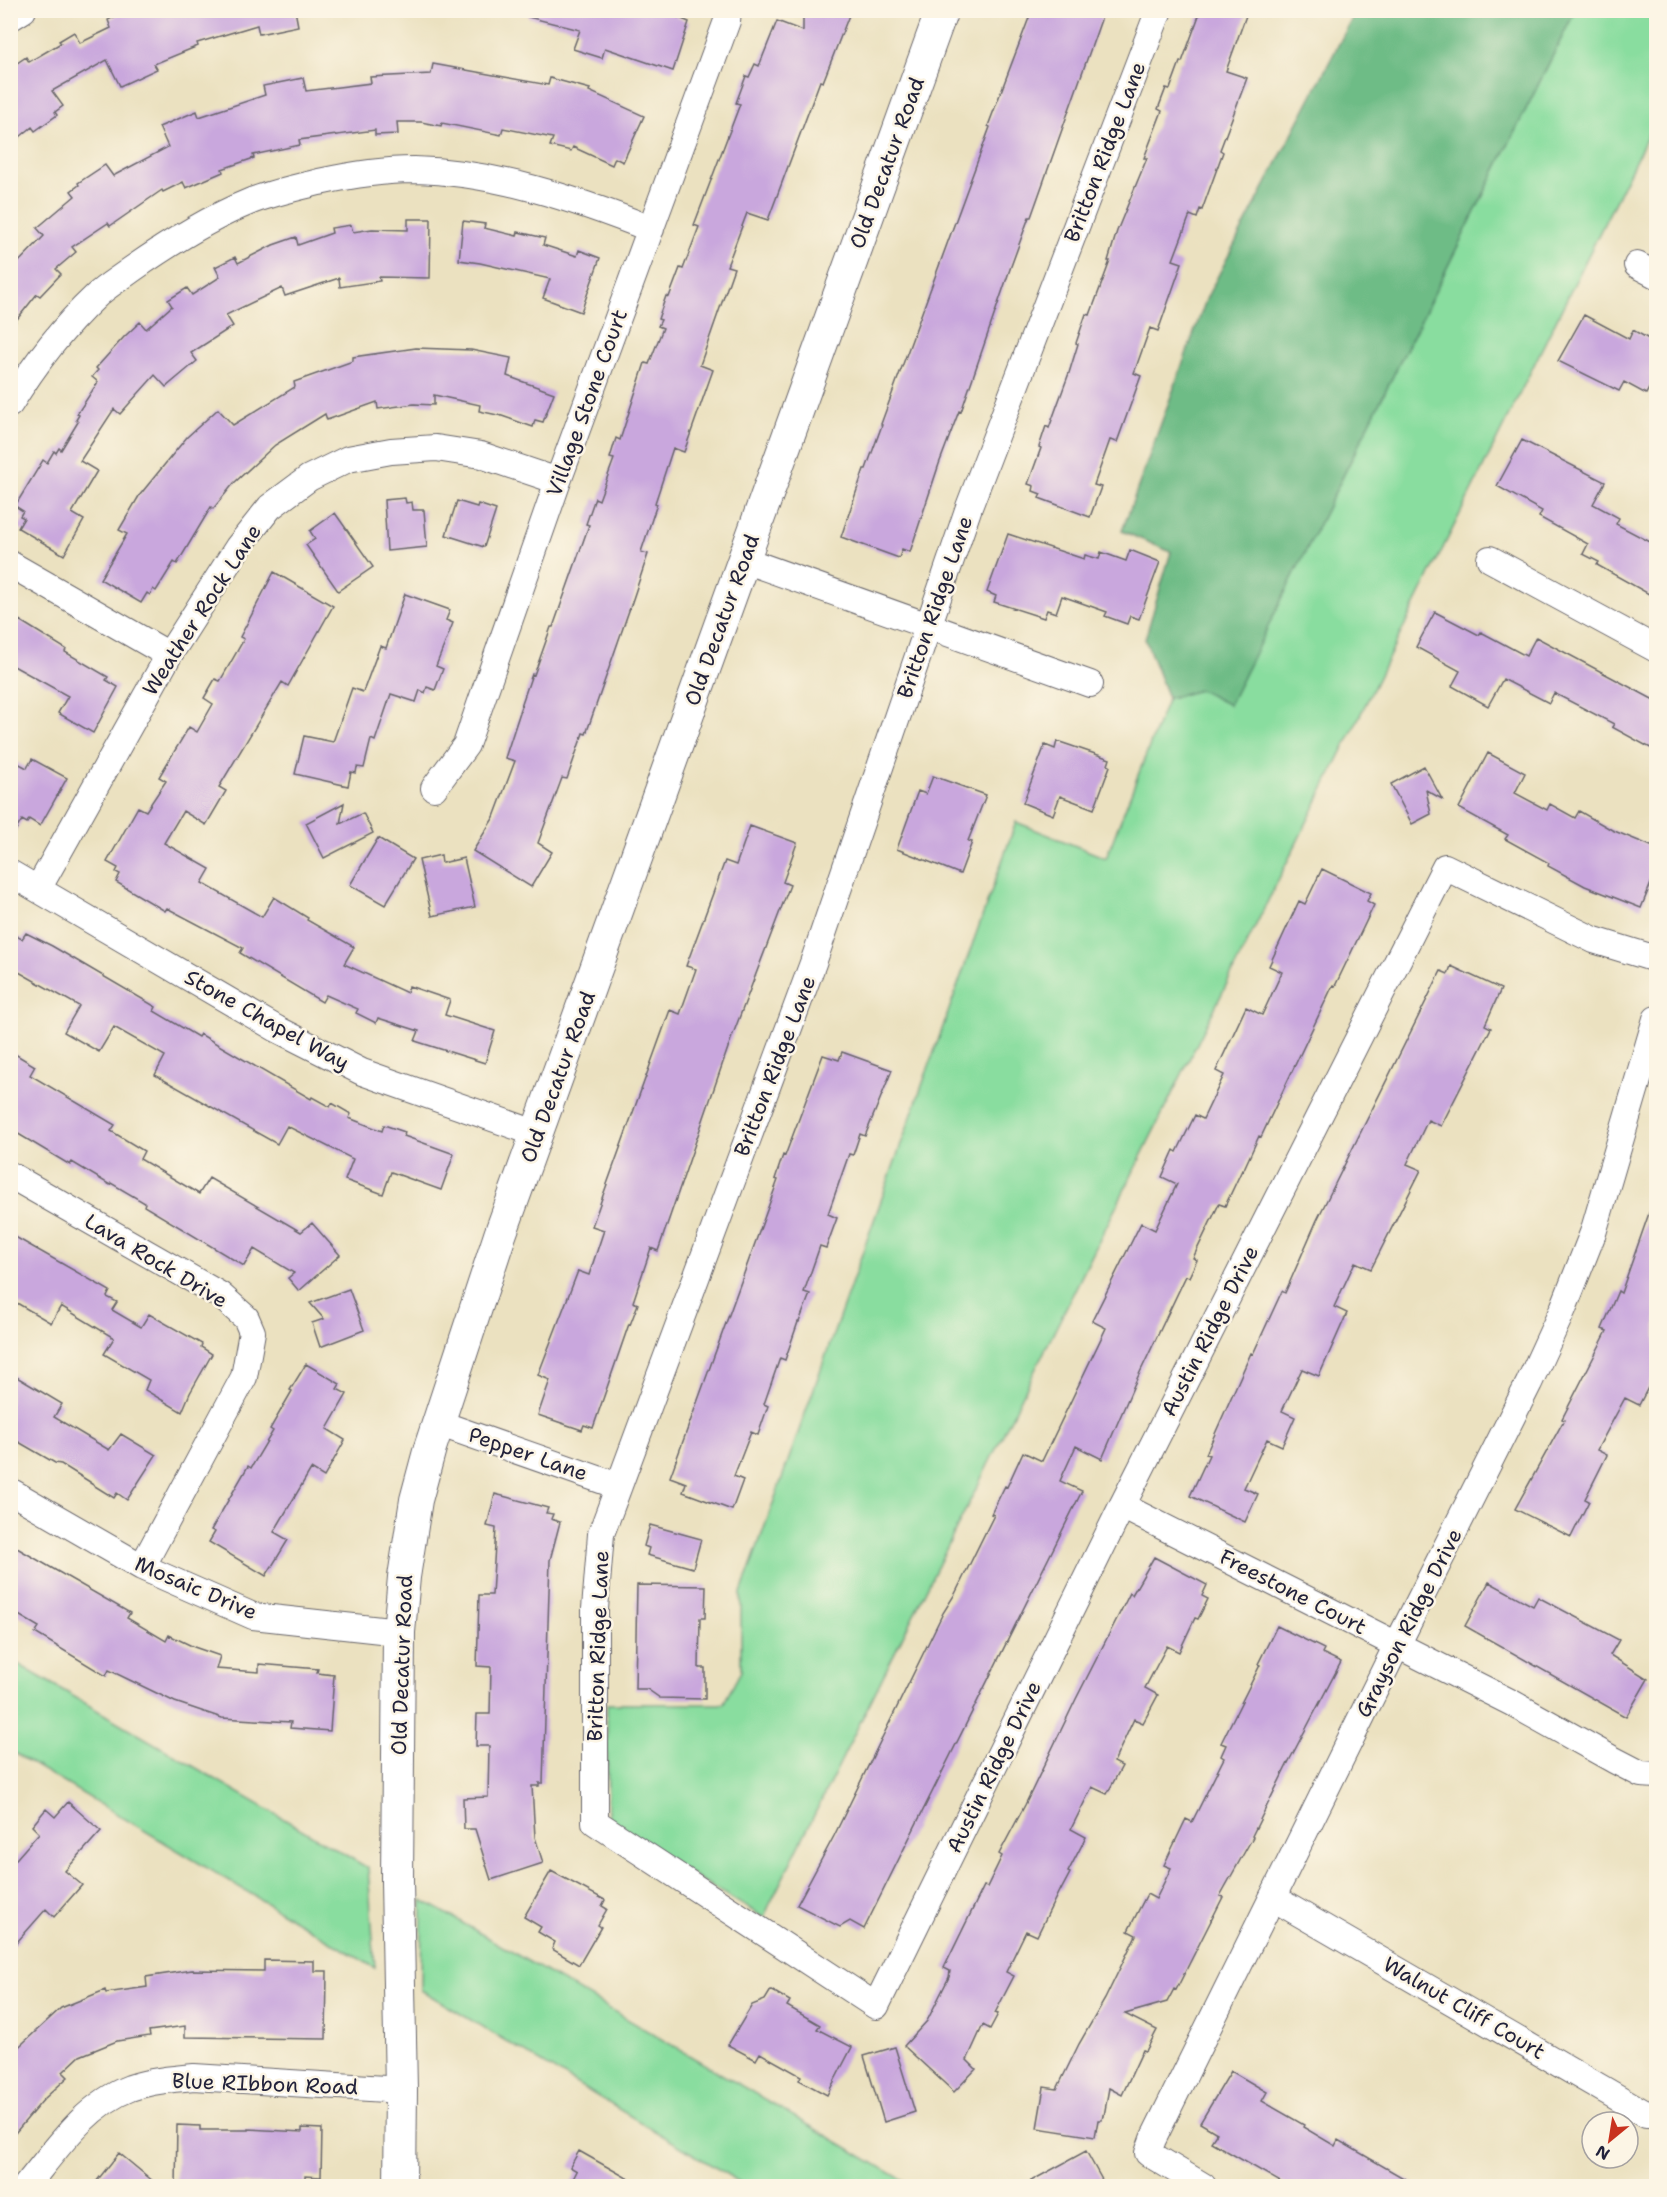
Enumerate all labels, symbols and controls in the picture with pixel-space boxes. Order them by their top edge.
street label: Britton Ridge Lane [1058,58,1152,246]
street label: Old Decatur Road [843,73,931,253]
street label: Village Stone Court [540,306,634,500]
street label: Britton Ridge Lane [891,512,979,702]
street label: Weather Rock Lane [136,519,268,701]
street label: Old Decatur Road [678,530,766,710]
street label: Stone Chapel Way [180,963,354,1077]
street label: Britton Ridge Lane [728,972,822,1160]
street label: Old Decatur Road [514,987,602,1167]
street label: Lava Rock Drive [79,1207,233,1315]
street label: Austin Ridge Drive [1155,1241,1265,1421]
street label: Pepper Lane [465,1421,591,1487]
street label: Grayson Ridge Drive [1349,1524,1469,1722]
street label: Freestone Court [1215,1543,1371,1641]
street label: Mosaic Drive [130,1550,262,1626]
street label: Britton Ridge Lane [581,1550,615,1742]
street label: Old Decatur Road [385,1574,419,1756]
street label: Austin Ridge Drive [940,1676,1048,1858]
street label: Walnut Cliff Court [1378,1950,1550,2066]
street label: Blue RIbbon Road [171,2067,359,2101]
north arrow [1580,2110,1640,2170]
text: N [1592,2140,1613,2165]

